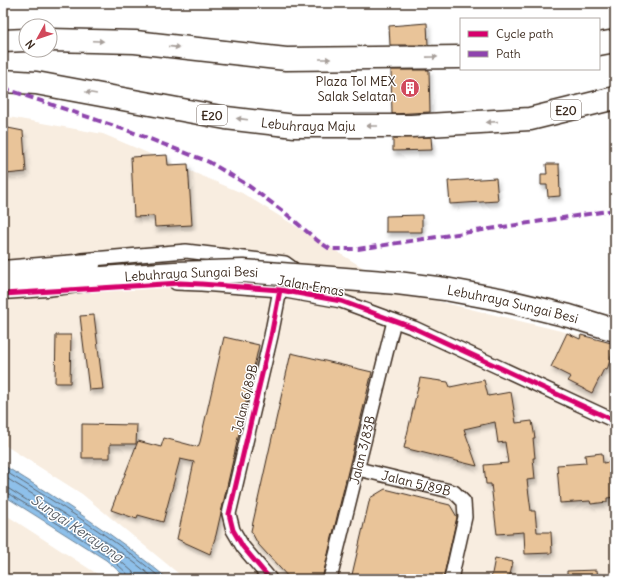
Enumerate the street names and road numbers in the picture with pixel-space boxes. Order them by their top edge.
road number: E20 [551,100,581,120]
road number: E20 [197,105,227,125]
street label: Lebuhraya Maju [260,114,356,135]
street label: Lebuhraya Sungai Besi [124,262,259,285]
street label: Jalan Emas [276,272,346,300]
street label: Lebuhraya Sungai Besi [446,281,581,327]
street label: Jalan 6/89B [228,363,262,435]
street label: Jalan 3/83B [345,414,379,486]
street label: Jalan 5/89B [380,466,453,499]

